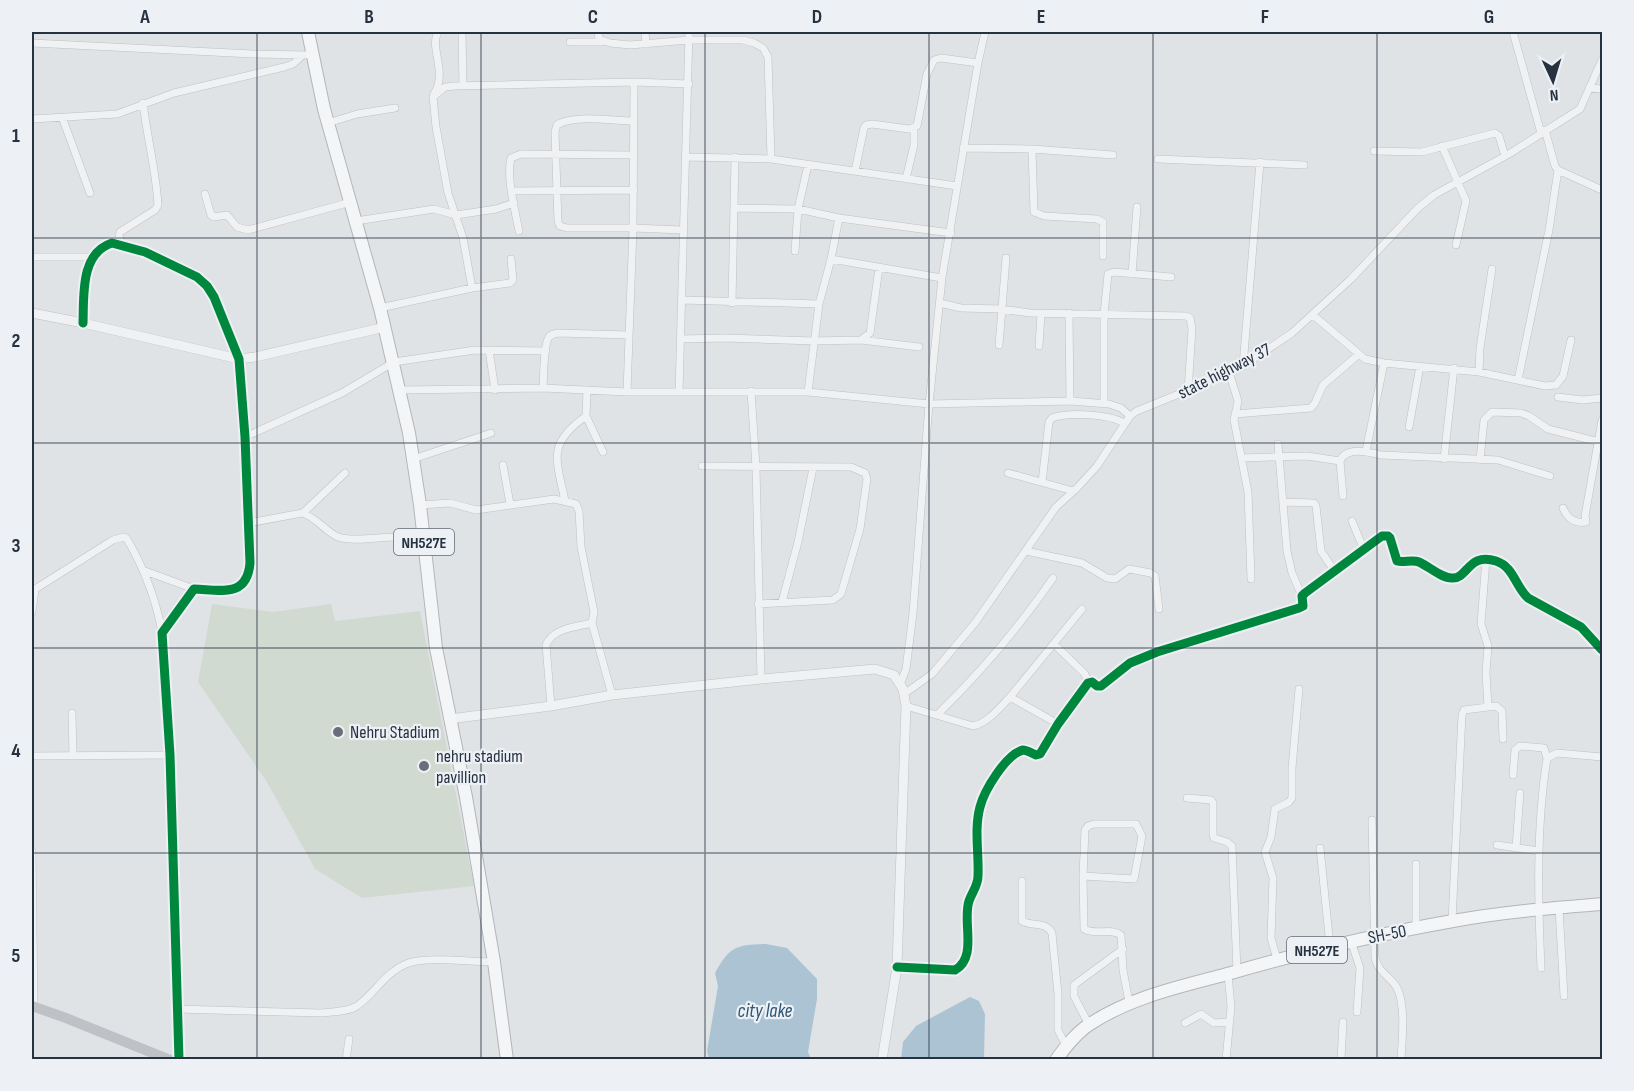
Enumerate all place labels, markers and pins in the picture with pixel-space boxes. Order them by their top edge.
place label: Nehru Stadium [350,722,440,743]
marker: Nehru Stadium [331,725,345,739]
place label: nehru stadium pavillion [436,746,523,788]
marker: nehru stadium pavillion [417,759,431,773]

